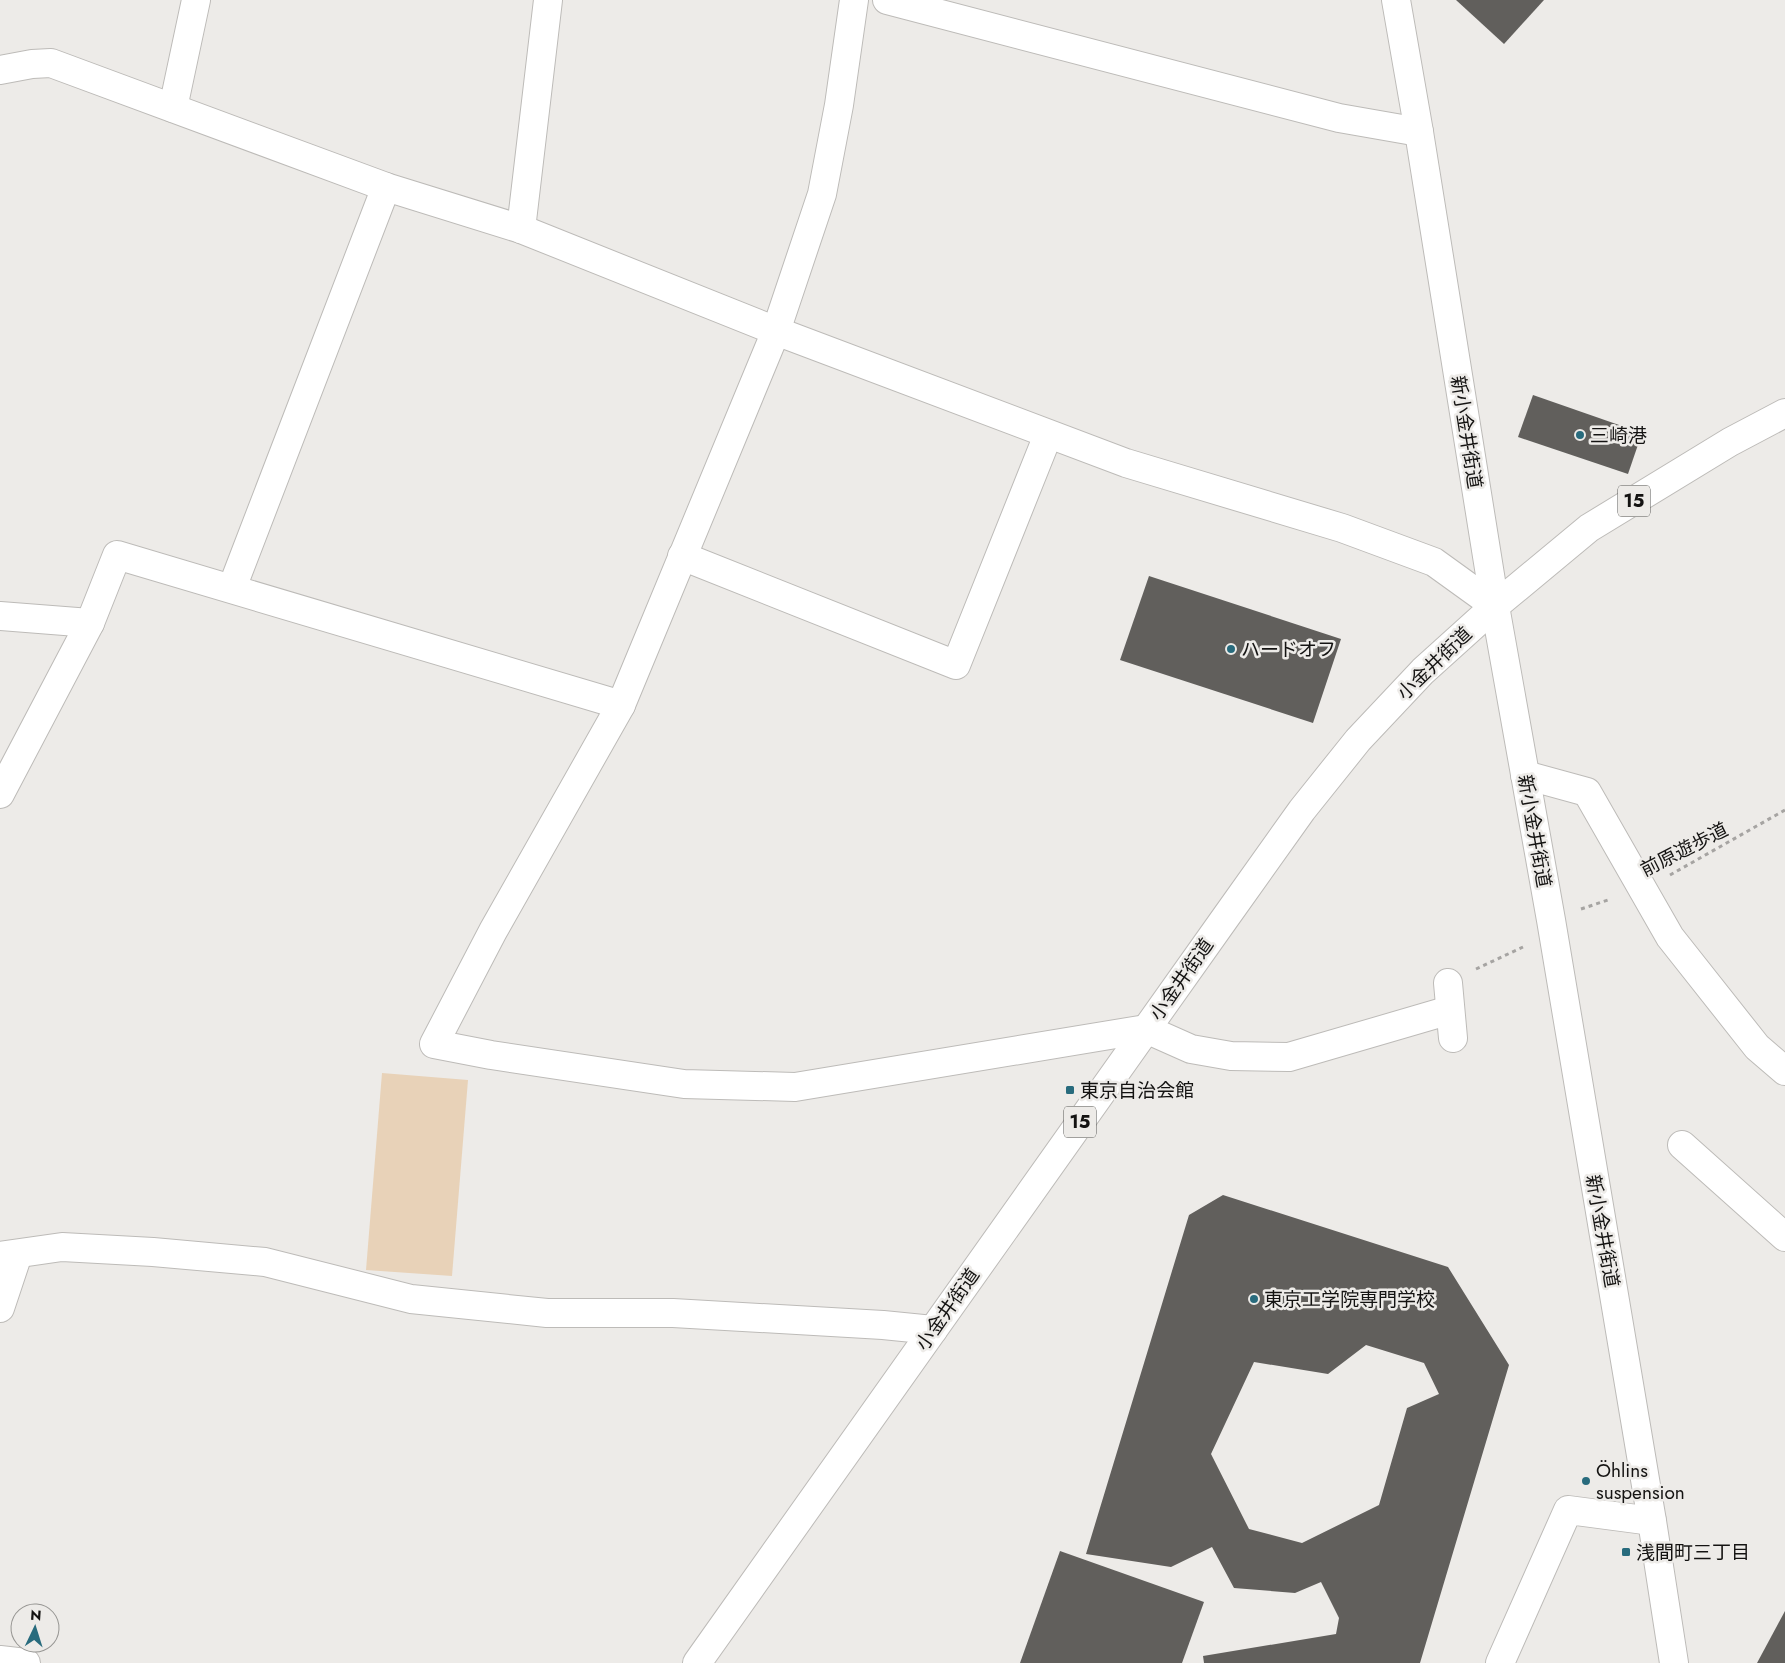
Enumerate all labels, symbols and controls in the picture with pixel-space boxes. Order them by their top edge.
street label: 新小金井街道 [1444,374,1489,490]
place label: 三崎港 [1590,422,1647,449]
marker: 三崎港 [1574,429,1586,441]
road number: 15 [1618,486,1650,516]
street label: 小金井街道 [1391,621,1478,706]
place label: ハードオフ [1241,636,1336,663]
marker: ハードオフ [1225,643,1237,655]
street label: 新小金井街道 [1511,773,1558,890]
street label: 前原遊歩道 [1636,816,1733,883]
street label: 小金井街道 [1143,933,1220,1026]
place label: 東京自治会館 [1080,1077,1194,1104]
marker: 東京自治会館 [1064,1084,1076,1096]
road number: 15 [1064,1106,1096,1138]
street label: 新小金井街道 [1579,1173,1626,1290]
street label: 小金井街道 [909,1263,986,1356]
place label: 東京工学院専門学校 [1264,1286,1435,1313]
marker: 東京工学院専門学校 [1248,1293,1260,1305]
place label: Öhlins suspension [1596,1457,1685,1506]
marker: Öhlins suspension [1580,1475,1592,1487]
place label: 浅間町三丁目 [1636,1539,1750,1566]
marker: 浅間町三丁目 [1620,1546,1632,1558]
north arrow [10,1603,60,1653]
text: N [30,1605,42,1625]

